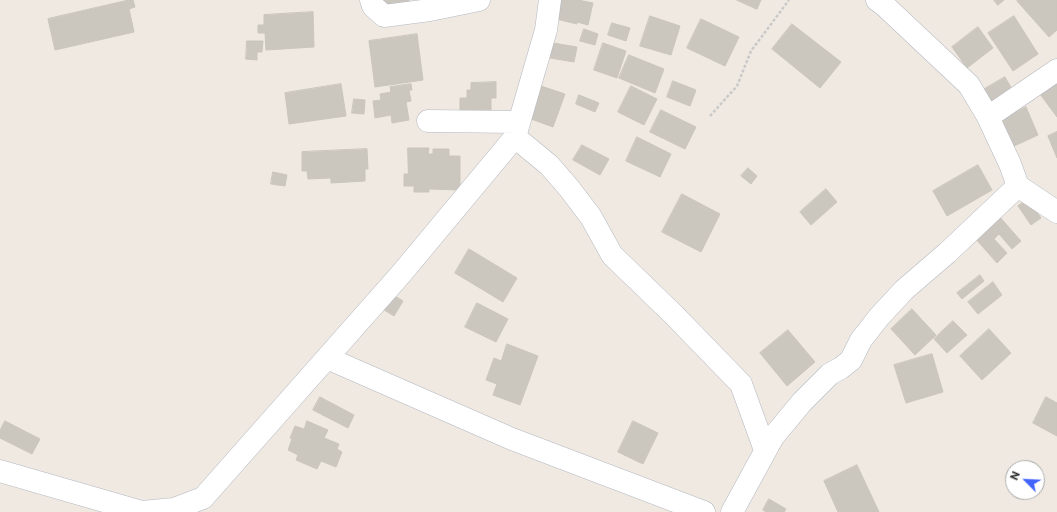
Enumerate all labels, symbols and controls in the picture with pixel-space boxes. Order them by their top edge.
north arrow [1005,460,1045,500]
text: N [1007,469,1022,482]

